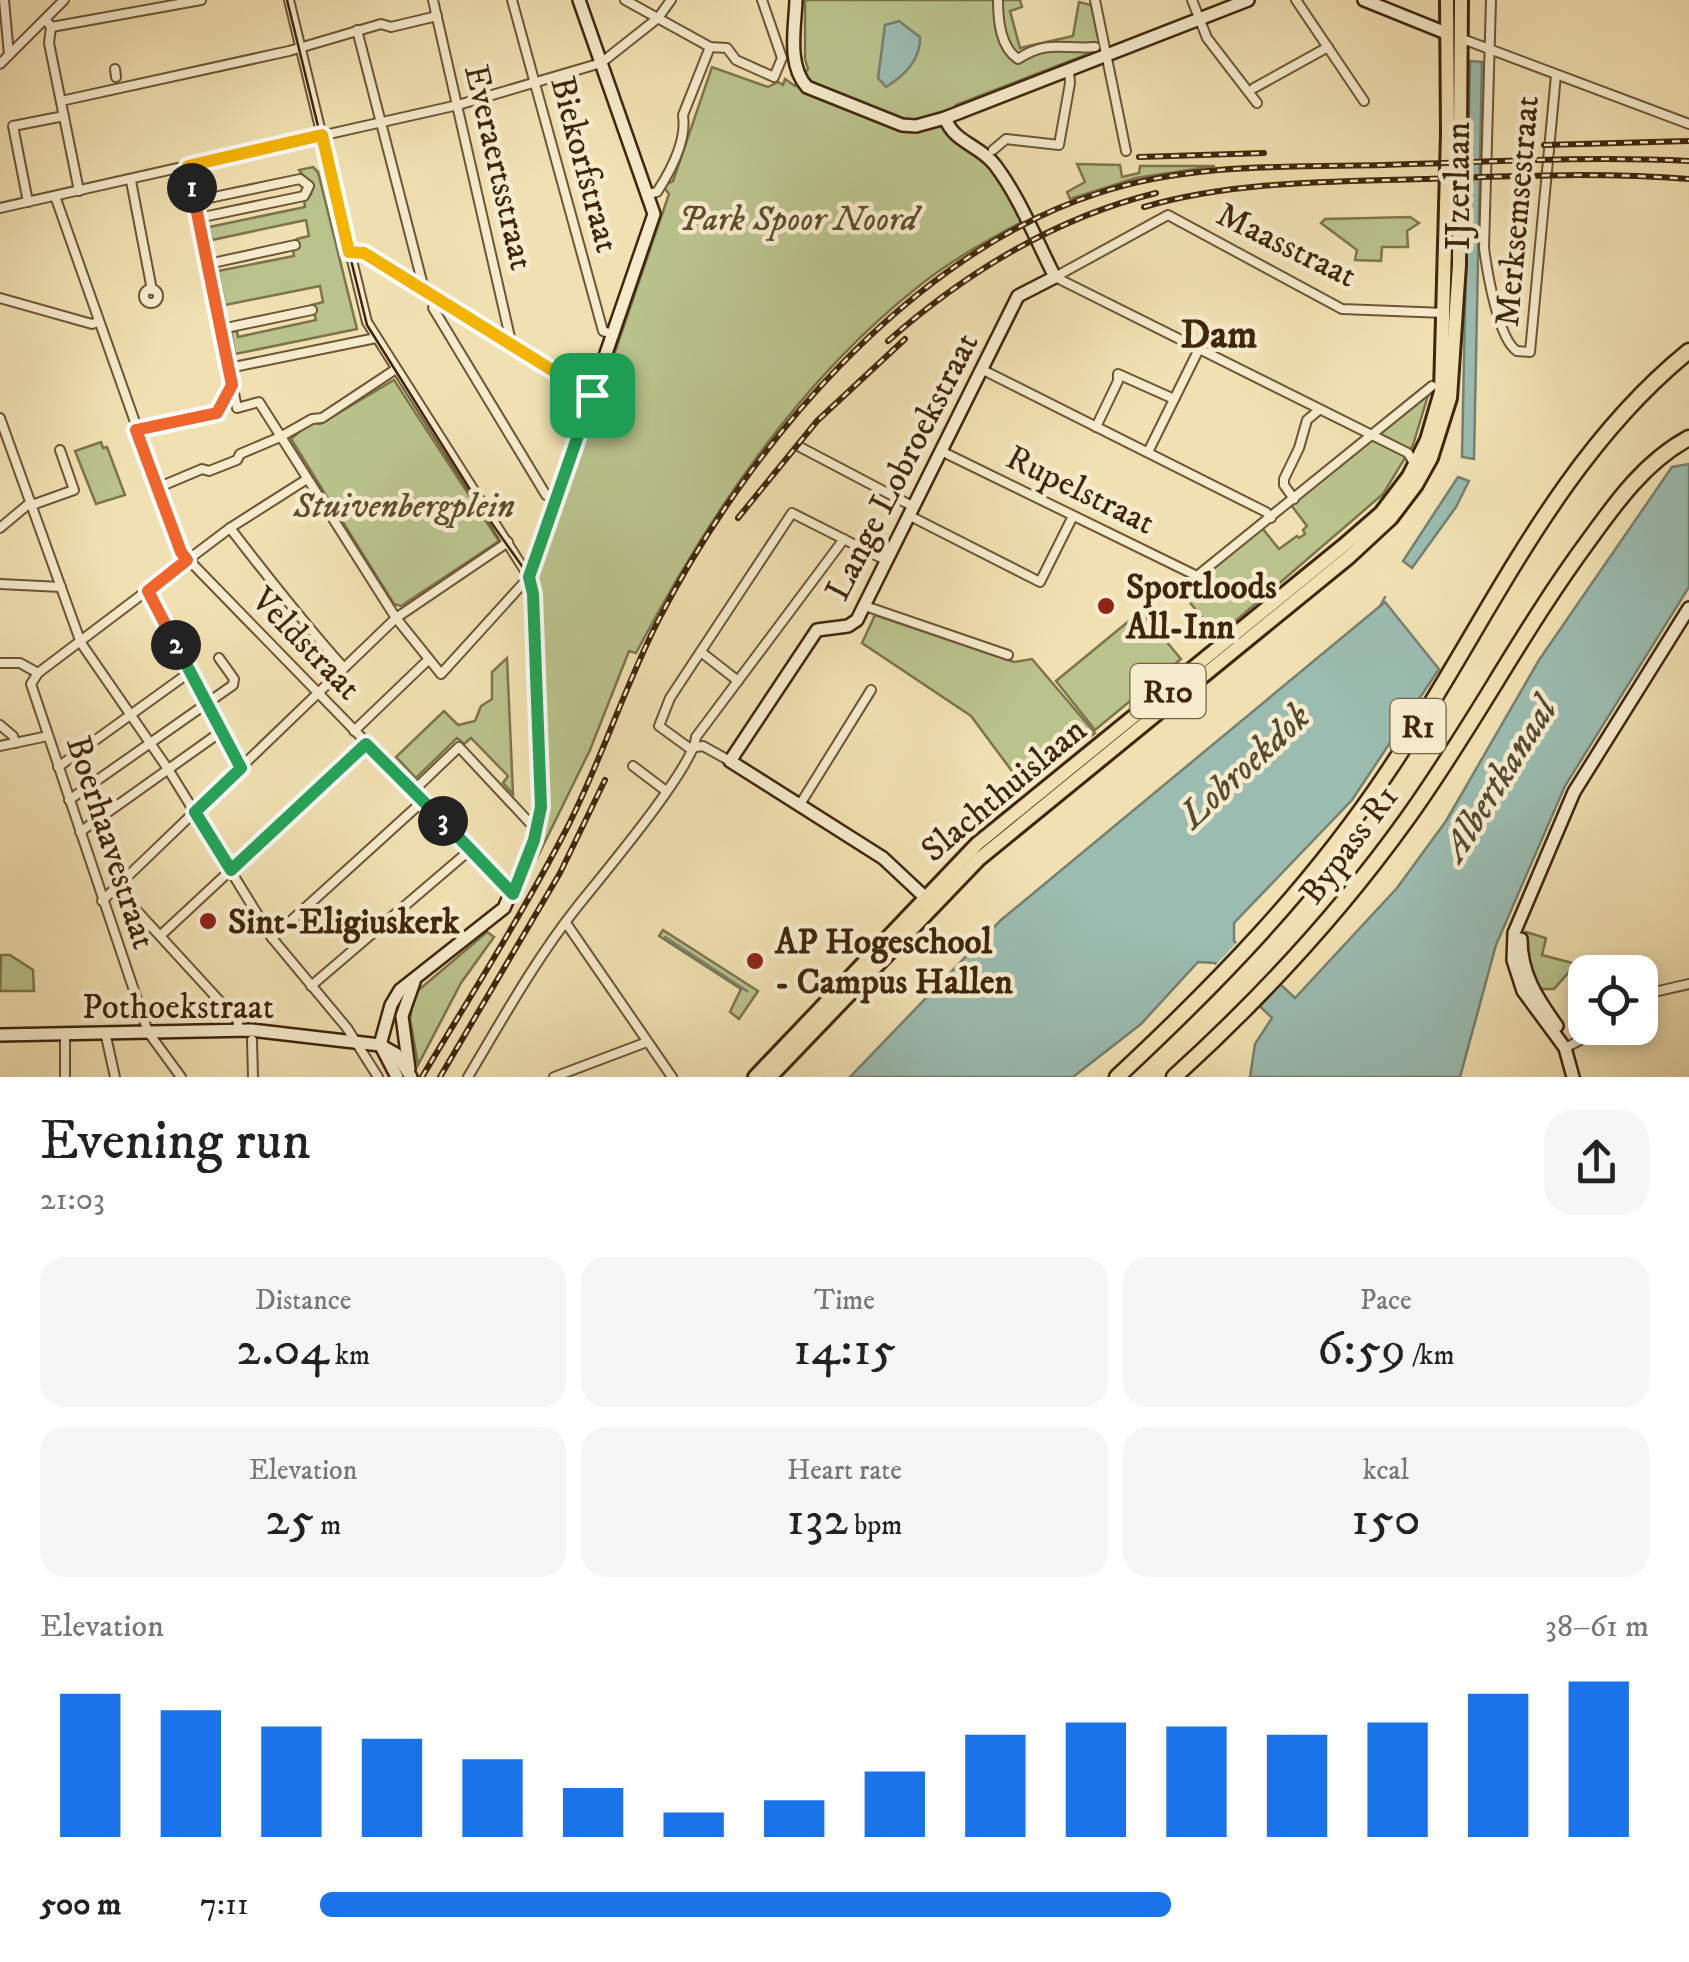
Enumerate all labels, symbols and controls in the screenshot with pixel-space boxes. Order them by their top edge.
street label: Everaertsstraat [453,61,543,274]
street label: Biekorfstraat [539,72,629,257]
street label: Merksemsestraat [1486,94,1550,329]
street label: IJzerlaan [1437,122,1481,250]
pin: 1 [167,163,217,213]
text: 1 [187,170,197,205]
street label: Maasstraat [1209,193,1363,299]
park label: Park Spoor Noord [678,198,923,242]
district label: Dam [1181,311,1257,361]
street label: Lange Lobroekstraat [816,326,989,608]
pin [550,353,635,438]
icon: arrive [565,368,620,423]
street label: Rupelstraat [999,436,1162,546]
park label: Stuivenbergplein [292,485,515,529]
place label: Sportloods All-Inn [1125,566,1277,650]
street label: Veldstraat [241,578,370,710]
marker: Sportloods All-Inn [1095,595,1117,617]
pin: 2 [151,620,201,670]
text: 2 [169,627,183,662]
road number: R10 [1130,664,1206,718]
water label: Albertkanaal [1429,685,1571,873]
water label: Lobroekdok [1168,694,1321,841]
road number: R1 [1390,699,1446,753]
street label: Slachthuislaan [913,709,1096,872]
street label: Boerhaavestraat [55,731,165,955]
street label: Bypass R1 [1290,777,1409,914]
pin: 3 [418,796,468,846]
text: 3 [438,803,448,838]
place label: Sint-Eligiuskerk [228,901,460,945]
marker: Sint-Eligiuskerk [197,910,219,932]
place label: AP Hogeschool - Campus Hallen [774,921,1013,1005]
marker: AP Hogeschool - Campus Hallen [744,950,766,972]
map controls [1568,955,1658,1045]
button: locate [1568,955,1658,1045]
street label: Pothoekstraat [82,986,274,1030]
text: Evening run [40,1108,311,1177]
button: share [1544,1110,1649,1215]
text: 21:03 [40,1180,105,1220]
text: Distance [255,1283,351,1318]
text: Time [814,1283,875,1318]
text: Pace [1360,1283,1412,1318]
text: 2.04 [236,1318,329,1381]
text: 14:15 [793,1318,896,1381]
text: 6:59 [1317,1318,1406,1381]
text: km [329,1338,370,1373]
text: /km [1406,1338,1455,1373]
text: Elevation [249,1453,357,1488]
text: Heart rate [787,1453,902,1488]
text: kcal [1363,1453,1409,1488]
text: 25 [265,1488,314,1551]
text: 132 [787,1488,848,1551]
text: 150 [1351,1488,1421,1551]
text: m [314,1508,341,1543]
text: bpm [848,1508,902,1543]
text: Elevation [40,1607,164,1647]
text: 38–61 m [1545,1607,1649,1647]
text: 500 m [40,1885,121,1925]
text: 7:11 [200,1885,249,1925]

